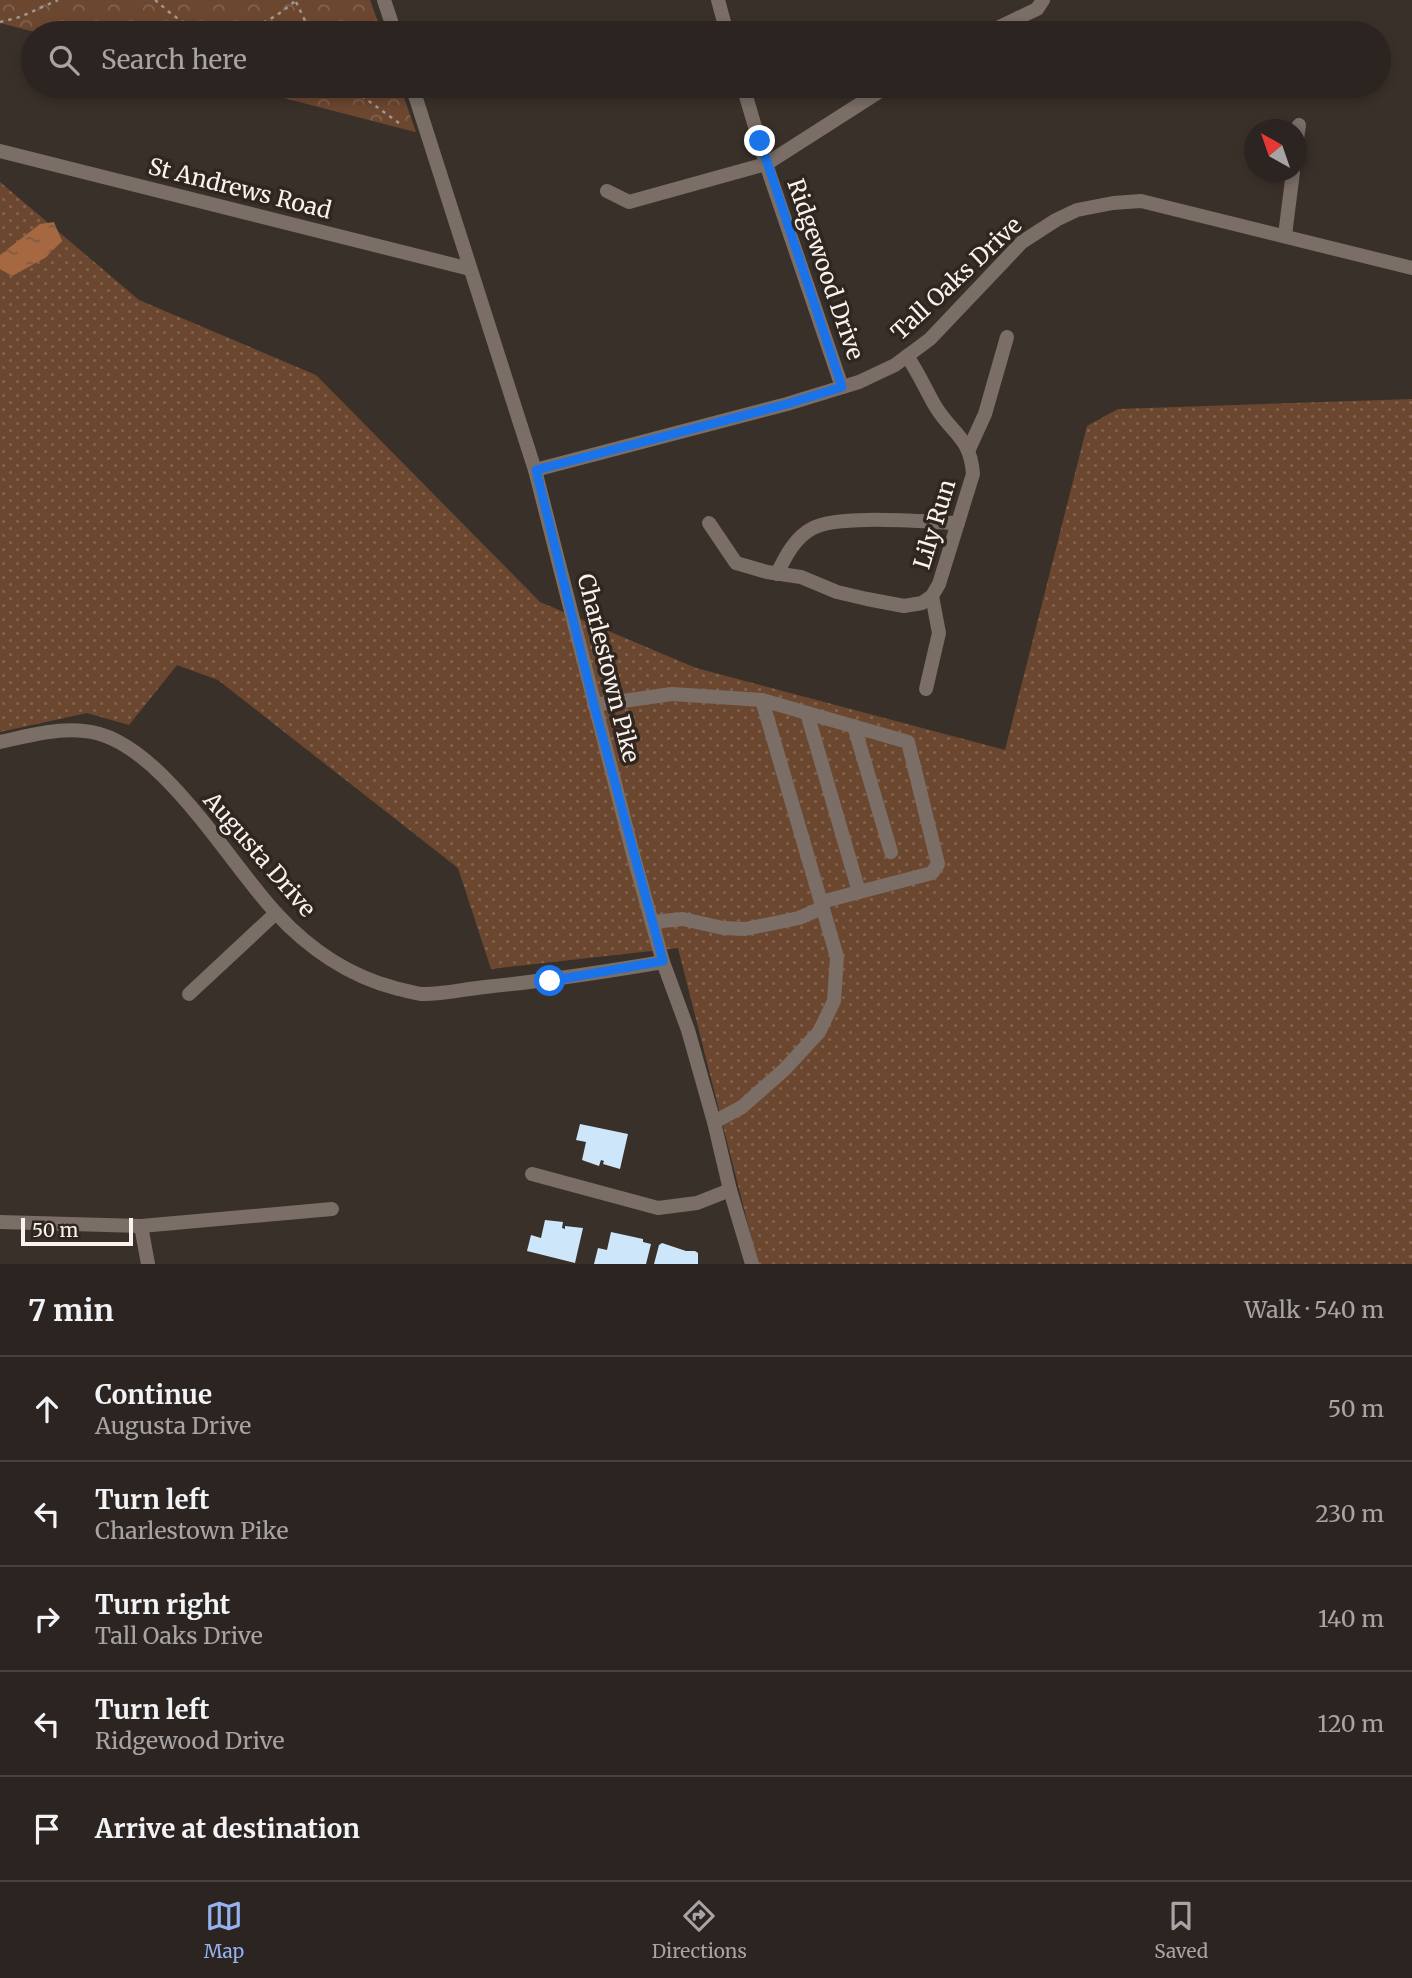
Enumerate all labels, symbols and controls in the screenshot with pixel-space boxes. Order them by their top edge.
search box [21,21,1391,98]
icon: search [45,41,83,79]
text: Search here [101,43,247,76]
north arrow [1244,119,1307,182]
route end [744,125,775,156]
street label: St Andrews Road [146,151,335,225]
street label: Ridgewood Drive [781,175,871,363]
street label: Tall Oaks Drive [885,210,1027,346]
street label: Lily Run [907,476,961,572]
street label: Charlestown Pike [572,571,646,765]
street label: Augusta Drive [197,785,322,922]
route start [534,965,565,996]
scale bar [21,1215,133,1247]
text: 50 m [32,1218,78,1242]
text: 7 min [28,1291,114,1329]
text: Walk · 540 m [1244,1295,1384,1324]
text: Continue [95,1378,212,1411]
icon: ahead [28,1390,66,1428]
text: 50 m [1328,1394,1384,1423]
text: Augusta Drive [95,1411,251,1440]
text: Turn left [95,1483,209,1516]
icon: left [28,1495,66,1533]
text: 230 m [1315,1499,1384,1528]
text: Charlestown Pike [95,1516,288,1545]
text: Turn right [95,1588,230,1621]
icon: right [28,1600,66,1638]
text: 140 m [1318,1604,1384,1633]
text: Tall Oaks Drive [95,1621,263,1650]
text: Turn left [95,1693,209,1726]
icon: left [28,1705,66,1743]
text: 120 m [1318,1709,1384,1738]
text: Ridgewood Drive [95,1726,285,1755]
icon: arrive [28,1810,66,1848]
text: Arrive at destination [95,1812,360,1845]
tab: Map [204,1897,244,1963]
tab: Directions [652,1897,747,1963]
tab: Saved [1154,1897,1208,1963]

